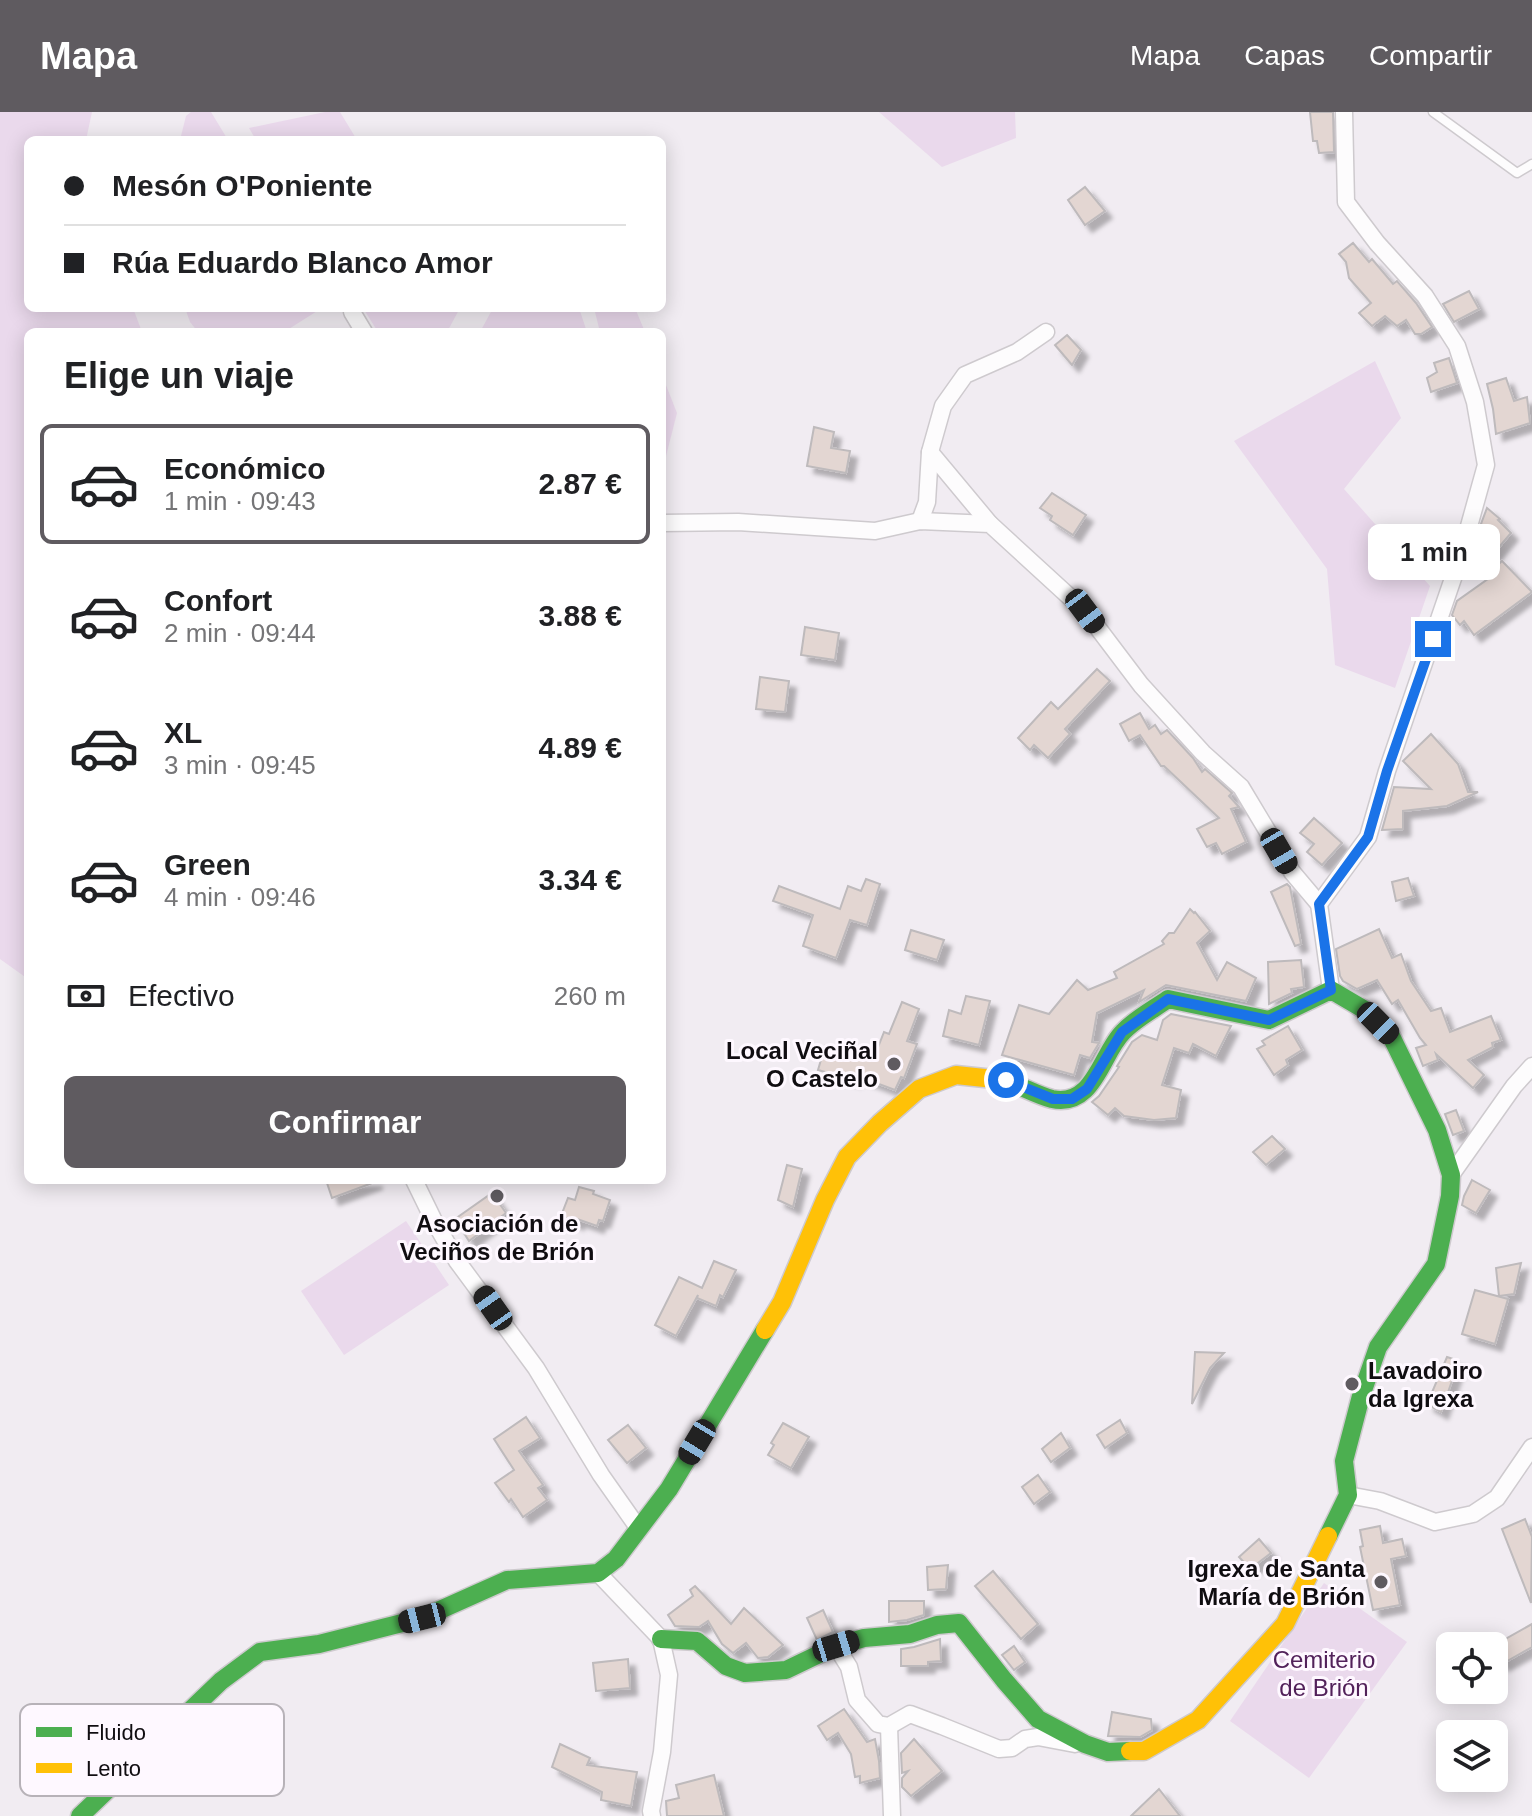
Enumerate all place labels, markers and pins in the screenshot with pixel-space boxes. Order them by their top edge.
place label: Local Veciñal O Castelo [726,1037,878,1092]
marker: Local Veciñal O Castelo [885,1055,903,1073]
marker: Asociación de Veciños de Brión [488,1187,506,1205]
place label: Asociación de Veciños de Brión [400,1210,594,1265]
place label: Lavadoiro da Igrexa [1368,1357,1483,1412]
marker: Lavadoiro da Igrexa [1343,1375,1361,1393]
place label: Igrexa de Santa María de Brión [1188,1555,1366,1610]
marker: Igrexa de Santa María de Brión [1372,1573,1390,1591]

